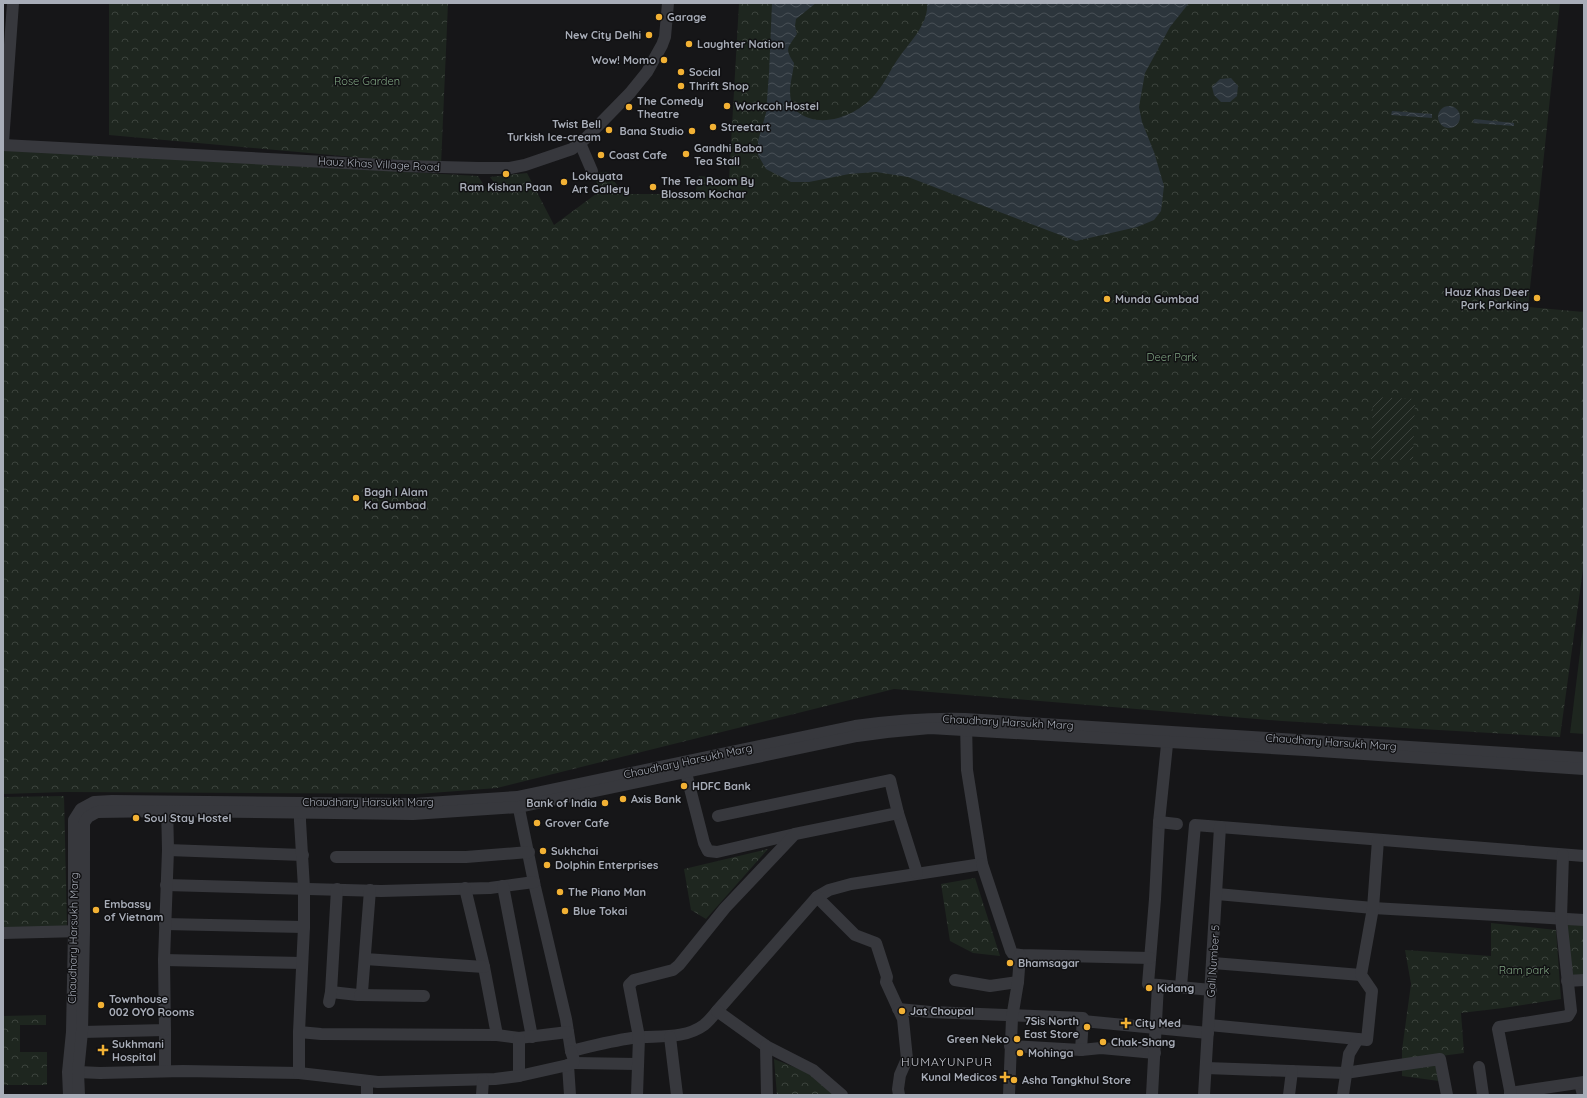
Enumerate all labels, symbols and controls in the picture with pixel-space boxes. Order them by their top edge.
place label: Garage [667,10,707,24]
marker: Garage [654,12,664,22]
place label: New City Delhi [565,28,641,42]
marker: New City Delhi [644,30,654,40]
place label: Laughter Nation [697,37,784,51]
marker: Laughter Nation [684,39,694,49]
place label: Wow! Momo [592,53,656,67]
marker: Wow! Momo [659,55,669,65]
place label: Social [689,65,721,79]
marker: Social [676,67,686,77]
park label: Rose Garden [334,74,400,88]
place label: Thrift Shop [689,79,749,93]
marker: Thrift Shop [676,81,686,91]
place label: The Comedy Theatre [637,94,704,121]
place label: Workcoh Hostel [735,99,819,113]
marker: Workcoh Hostel [722,101,732,111]
marker: The Comedy Theatre [624,102,634,112]
place label: Twist Bell Turkish Ice-cream [507,117,601,144]
place label: Streetart [721,120,770,134]
marker: Streetart [708,122,718,132]
place label: Bana Studio [619,124,684,138]
marker: Twist Bell Turkish Ice-cream [604,125,614,135]
marker: Bana Studio [687,126,697,136]
place label: Gandhi Baba Tea Stall [694,141,762,168]
place label: Coast Cafe [609,148,668,162]
marker: Gandhi Baba Tea Stall [681,149,691,159]
marker: Coast Cafe [596,150,606,160]
street label: Hauz Khas Village Road [318,154,440,174]
marker: Ram Kishan Paan [501,169,511,179]
place label: Lokayata Art Gallery [572,169,630,196]
place label: The Tea Room By Blossom Kochar [661,174,754,201]
marker: Lokayata Art Gallery [559,177,569,187]
place label: Ram Kishan Paan [460,180,552,194]
marker: The Tea Room By Blossom Kochar [648,182,658,192]
place label: Hauz Khas Deer Park Parking [1445,285,1529,312]
place label: Munda Gumbad [1115,292,1199,306]
marker: Hauz Khas Deer Park Parking [1532,293,1542,303]
marker: Munda Gumbad [1102,294,1112,304]
park label: Deer Park [1147,350,1198,364]
place label: Bagh I Alam Ka Gumbad [364,485,428,512]
marker: Bagh I Alam Ka Gumbad [351,493,361,503]
street label: Chaudhary Harsukh Marg [942,712,1074,732]
street label: Chaudhary Harsukh Marg [1265,730,1397,754]
street label: Chaudhary Harsukh Marg [622,741,754,781]
place label: HDFC Bank [692,779,751,793]
marker: HDFC Bank [679,781,689,791]
place label: Axis Bank [631,792,681,806]
marker: Axis Bank [618,794,628,804]
street label: Chaudhary Harsukh Marg [302,795,434,809]
place label: Bank of India [526,796,597,810]
marker: Bank of India [600,798,610,808]
place label: Soul Stay Hostel [144,811,231,825]
marker: Soul Stay Hostel [131,813,141,823]
place label: Grover Cafe [545,816,610,830]
marker: Grover Cafe [532,818,542,828]
place label: Sukhchai [551,844,598,858]
marker: Sukhchai [538,846,548,856]
place label: Dolphin Enterprises [555,858,658,872]
marker: Dolphin Enterprises [542,860,552,870]
street label: Chaudhary Harsukh Marg [65,872,81,1004]
place label: The Piano Man [568,885,646,899]
marker: The Piano Man [555,887,565,897]
place label: Embassy of Vietnam [104,897,163,924]
place label: Blue Tokai [573,904,627,918]
marker: Embassy of Vietnam [91,905,101,915]
marker: Blue Tokai [560,906,570,916]
street label: Gali Number 5 [1203,924,1223,998]
place label: Bhamsagar [1018,956,1080,970]
marker: Bhamsagar [1005,958,1015,968]
park label: Ram park [1499,963,1549,977]
place label: Kidang [1157,981,1194,995]
marker: Kidang [1144,983,1154,993]
place label: Townhouse 002 OYO Rooms [109,992,194,1019]
marker: Townhouse 002 OYO Rooms [96,1000,106,1010]
place label: Jat Choupal [910,1004,974,1018]
marker: Jat Choupal [897,1006,907,1016]
place label: 7Sis North East Store [1024,1014,1080,1041]
place label: City Med [1135,1016,1181,1030]
marker: City Med [1120,1017,1132,1029]
marker: 7Sis North East Store [1082,1022,1092,1032]
place label: Green Neko [947,1032,1009,1046]
marker: Green Neko [1012,1034,1022,1044]
place label: Chak-Shang [1111,1035,1175,1049]
place label: Sukhmani Hospital [112,1037,164,1064]
marker: Chak-Shang [1098,1037,1108,1047]
marker: Sukhmani Hospital [97,1044,109,1056]
place label: Mohinga [1028,1046,1073,1060]
marker: Mohinga [1015,1048,1025,1058]
district label: HUMAYUNPUR [901,1054,993,1069]
place label: Kunal Medicos [921,1070,997,1084]
marker: Kunal Medicos [1000,1072,1010,1082]
place label: Asha Tangkhul Store [1022,1073,1132,1087]
marker: Asha Tangkhul Store [1009,1075,1019,1085]

